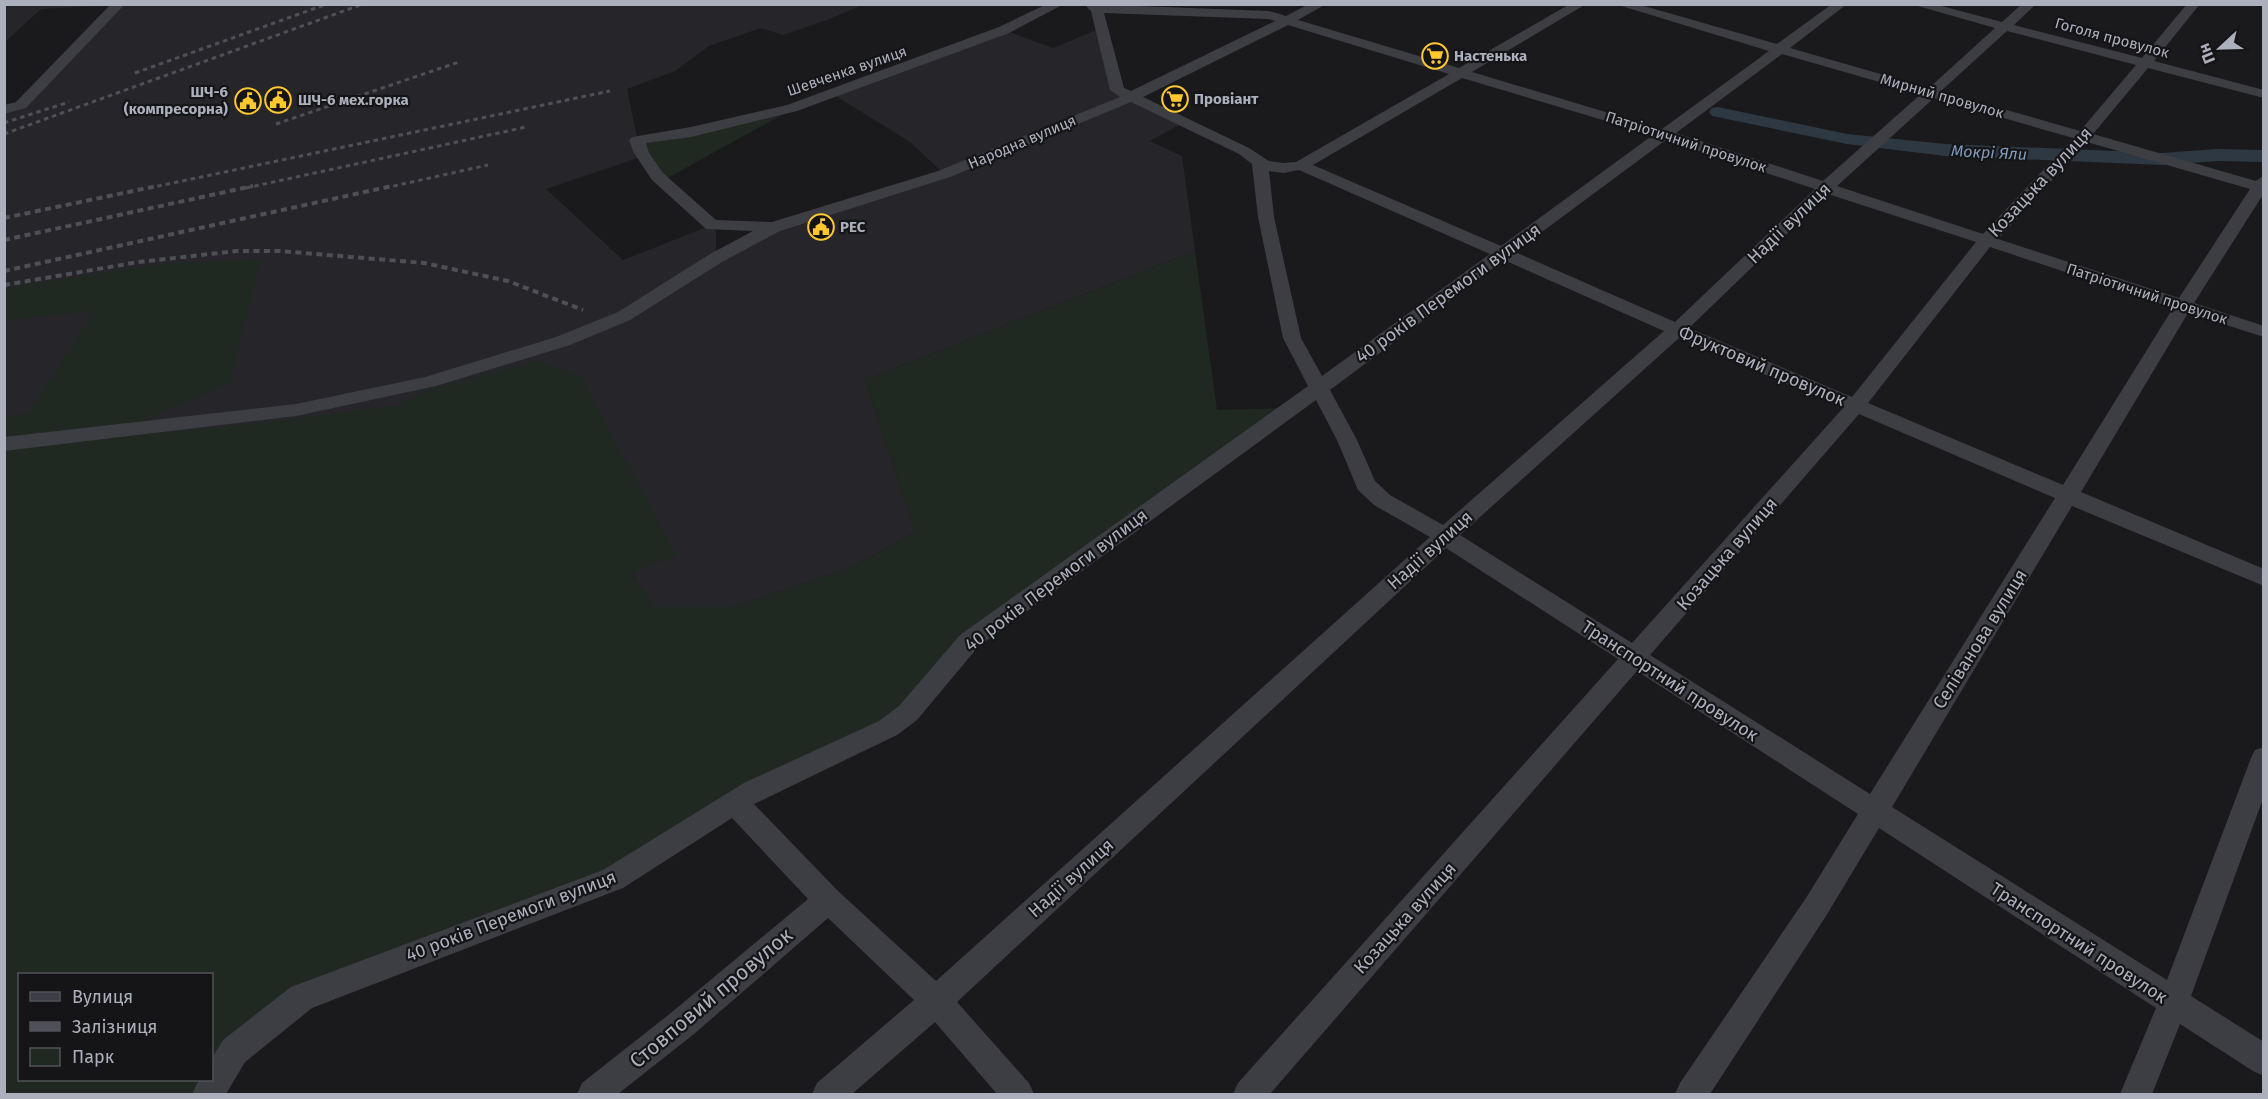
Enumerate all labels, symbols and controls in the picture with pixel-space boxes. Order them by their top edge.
street label: Гоголя провулок [2053,14,2171,62]
north arrow [2190,18,2250,78]
supermarket icon: Настенька [1420,41,1450,71]
text: Пн [2194,41,2219,66]
street label: Шевченка вулиця [785,42,909,100]
place label: Настенька [1454,47,1527,65]
street label: Мирний провулок [1878,70,2006,122]
place label: ШЧ-6 (компресорна) [124,83,229,118]
supermarket icon: Провіант [1160,84,1190,114]
public building icon: ШЧ-6 мех.горка [263,85,293,115]
public building icon: ШЧ-6 (компресорна) [233,86,263,116]
place label: Провіант [1194,90,1259,108]
place label: ШЧ-6 мех.горка [298,91,409,109]
street label: Патріотичний провулок [1603,107,1769,177]
street label: Народна вулиця [965,111,1079,173]
street label: Козацька вулиця [1983,122,2097,242]
water label: Мокрі Яли [1950,141,2027,164]
street label: Надії вулиця [1743,178,1835,268]
public building icon: РЕС [806,212,836,242]
place label: РЕС [840,218,866,236]
street label: 40 років Перемоги вулиця [1351,218,1545,368]
street label: Патріотичний провулок [2064,259,2230,329]
street label: Фруктовий провулок [1675,321,1849,411]
street label: Козацька вулиця [1672,493,1782,615]
street label: 40 років Перемоги вулиця [960,504,1152,656]
street label: Надії вулиця [1383,506,1477,594]
street label: Селіванова вулиця [1928,565,2032,713]
street label: Транспортний провулок [1578,616,1763,747]
street label: Надії вулиця [1024,834,1118,922]
street label: Козацька вулиця [1349,858,1461,978]
street label: 40 років Перемоги вулиця [403,866,619,966]
street label: Транспортний провулок [1987,878,2172,1009]
street label: Стовповий провулок [624,922,798,1074]
legend [18,973,213,1081]
text: Вулиця [72,986,133,1008]
text: Залізниця [72,1016,158,1038]
text: Парк [72,1046,115,1068]

